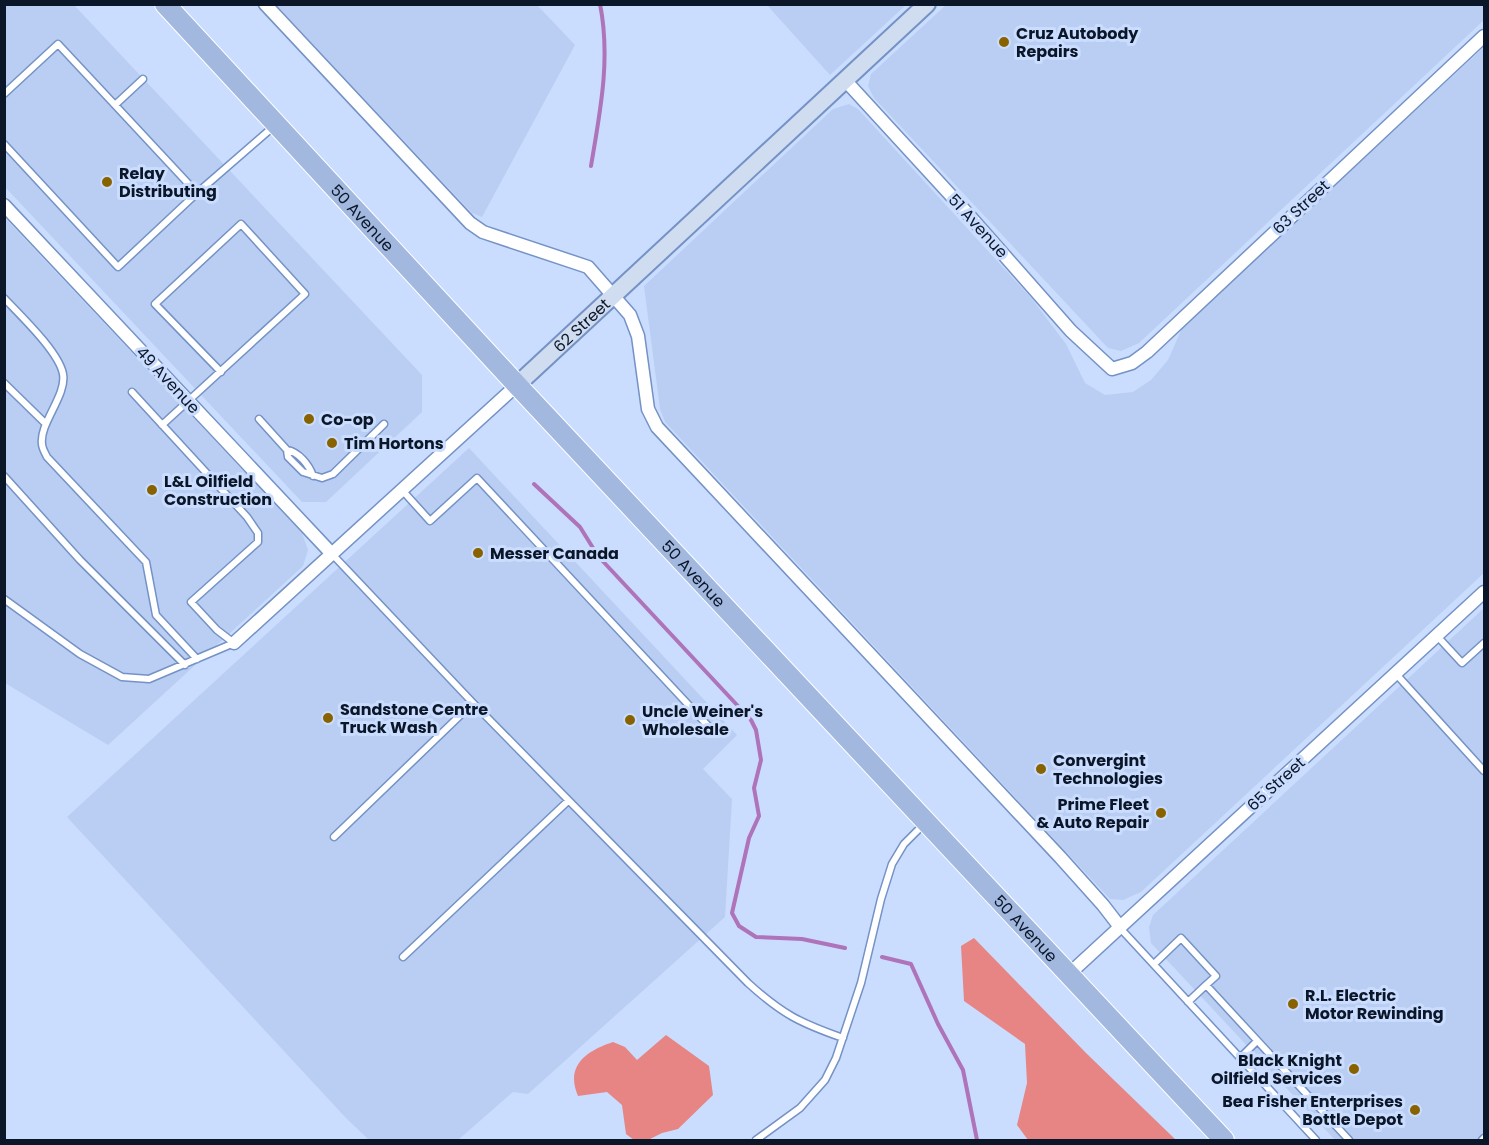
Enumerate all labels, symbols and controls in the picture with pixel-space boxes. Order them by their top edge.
place label: Cruz Autobody Repairs [1016,22,1139,63]
marker: Cruz Autobody Repairs [997,35,1011,49]
place label: Relay Distributing [119,162,217,203]
street label: 63 Street [1267,174,1335,240]
marker: Relay Distributing [100,175,114,189]
street label: 50 Avenue [325,179,400,257]
street label: 51 Avenue [943,189,1013,263]
street label: 62 Street [548,293,615,358]
street label: 49 Avenue [131,341,205,419]
place label: Co-op [321,408,374,431]
marker: Co-op [302,412,316,426]
place label: Tim Hortons [344,432,444,455]
marker: Tim Hortons [325,436,339,450]
place label: L&L Oilfield Construction [164,470,272,511]
marker: L&L Oilfield Construction [145,483,159,497]
street label: 50 Avenue [656,535,731,612]
place label: Messer Canada [490,542,619,565]
marker: Messer Canada [471,546,485,560]
place label: Sandstone Centre Truck Wash [340,698,488,739]
place label: Uncle Weiner's Wholesale [642,700,763,741]
marker: Sandstone Centre Truck Wash [321,711,335,725]
marker: Uncle Weiner's Wholesale [623,713,637,727]
place label: Convergint Technologies [1053,749,1163,790]
street label: 65 Street [1242,751,1310,816]
marker: Convergint Technologies [1034,762,1048,776]
place label: Prime Fleet & Auto Repair [1037,793,1149,834]
marker: Prime Fleet & Auto Repair [1154,806,1168,820]
street label: 50 Avenue [988,890,1063,967]
place label: R.L. Electric Motor Rewinding [1305,984,1444,1025]
marker: R.L. Electric Motor Rewinding [1286,997,1300,1011]
place label: Black Knight Oilfield Services [1211,1049,1342,1090]
marker: Black Knight Oilfield Services [1347,1062,1361,1076]
place label: Bea Fisher Enterprises Bottle Depot [1222,1090,1403,1131]
marker: Bea Fisher Enterprises Bottle Depot [1408,1103,1422,1117]

